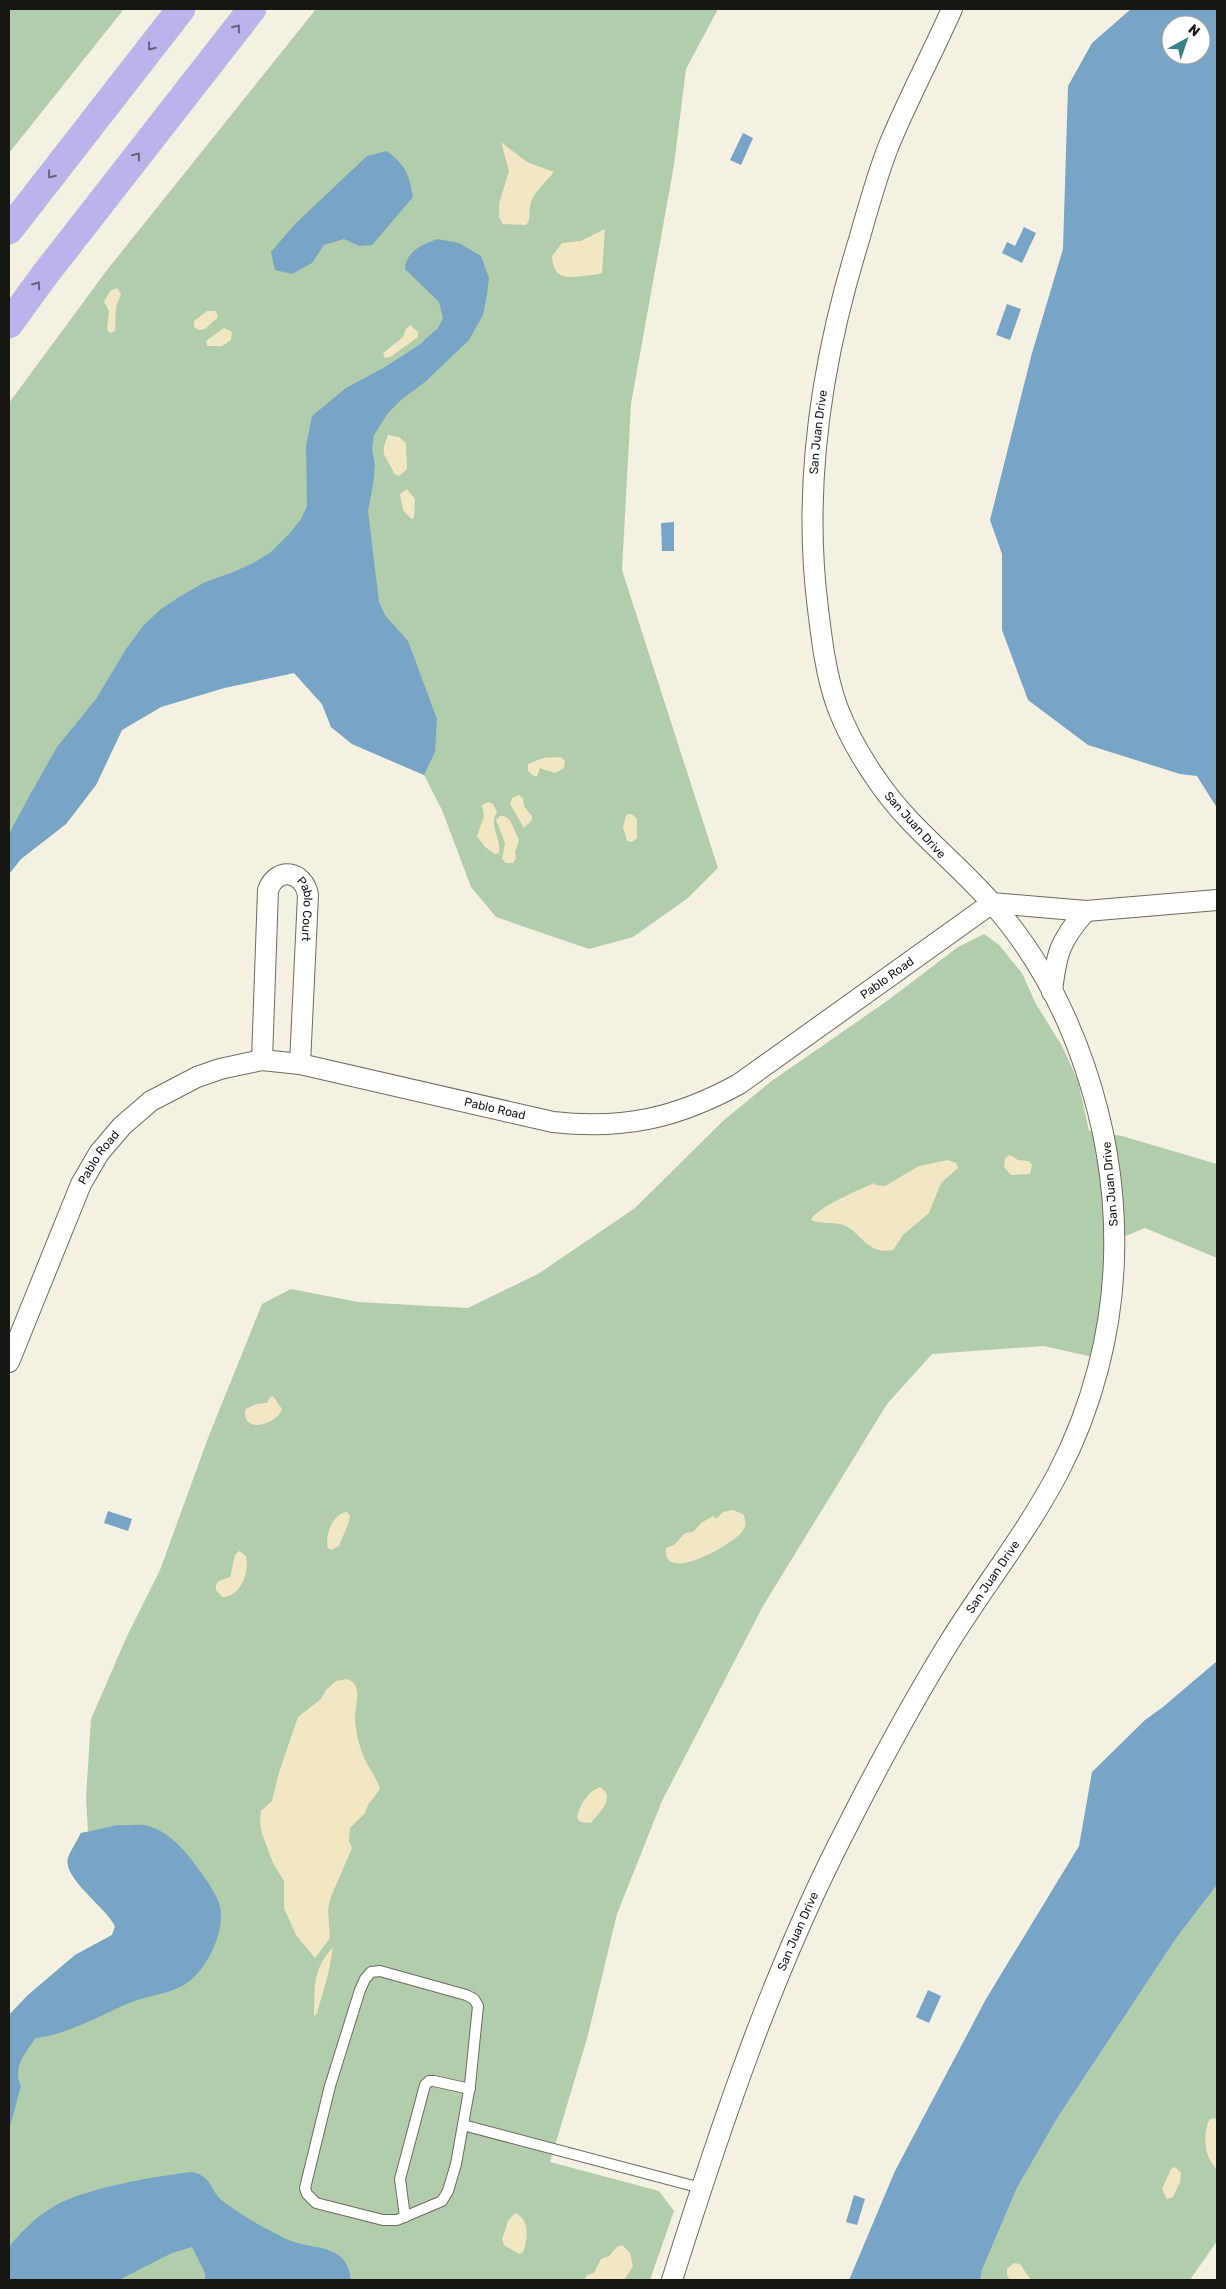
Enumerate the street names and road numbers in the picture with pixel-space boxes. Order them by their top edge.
street label: San Juan Drive [807,389,830,475]
street label: San Juan Drive [881,789,949,861]
street label: Pablo Court [294,874,315,942]
street label: Pablo Road [858,954,917,1002]
street label: Pablo Road [463,1095,527,1123]
street label: Pablo Road [75,1128,122,1187]
street label: San Juan Drive [1099,1141,1121,1227]
street label: San Juan Drive [963,1538,1023,1616]
street label: San Juan Drive [774,1889,821,1973]

